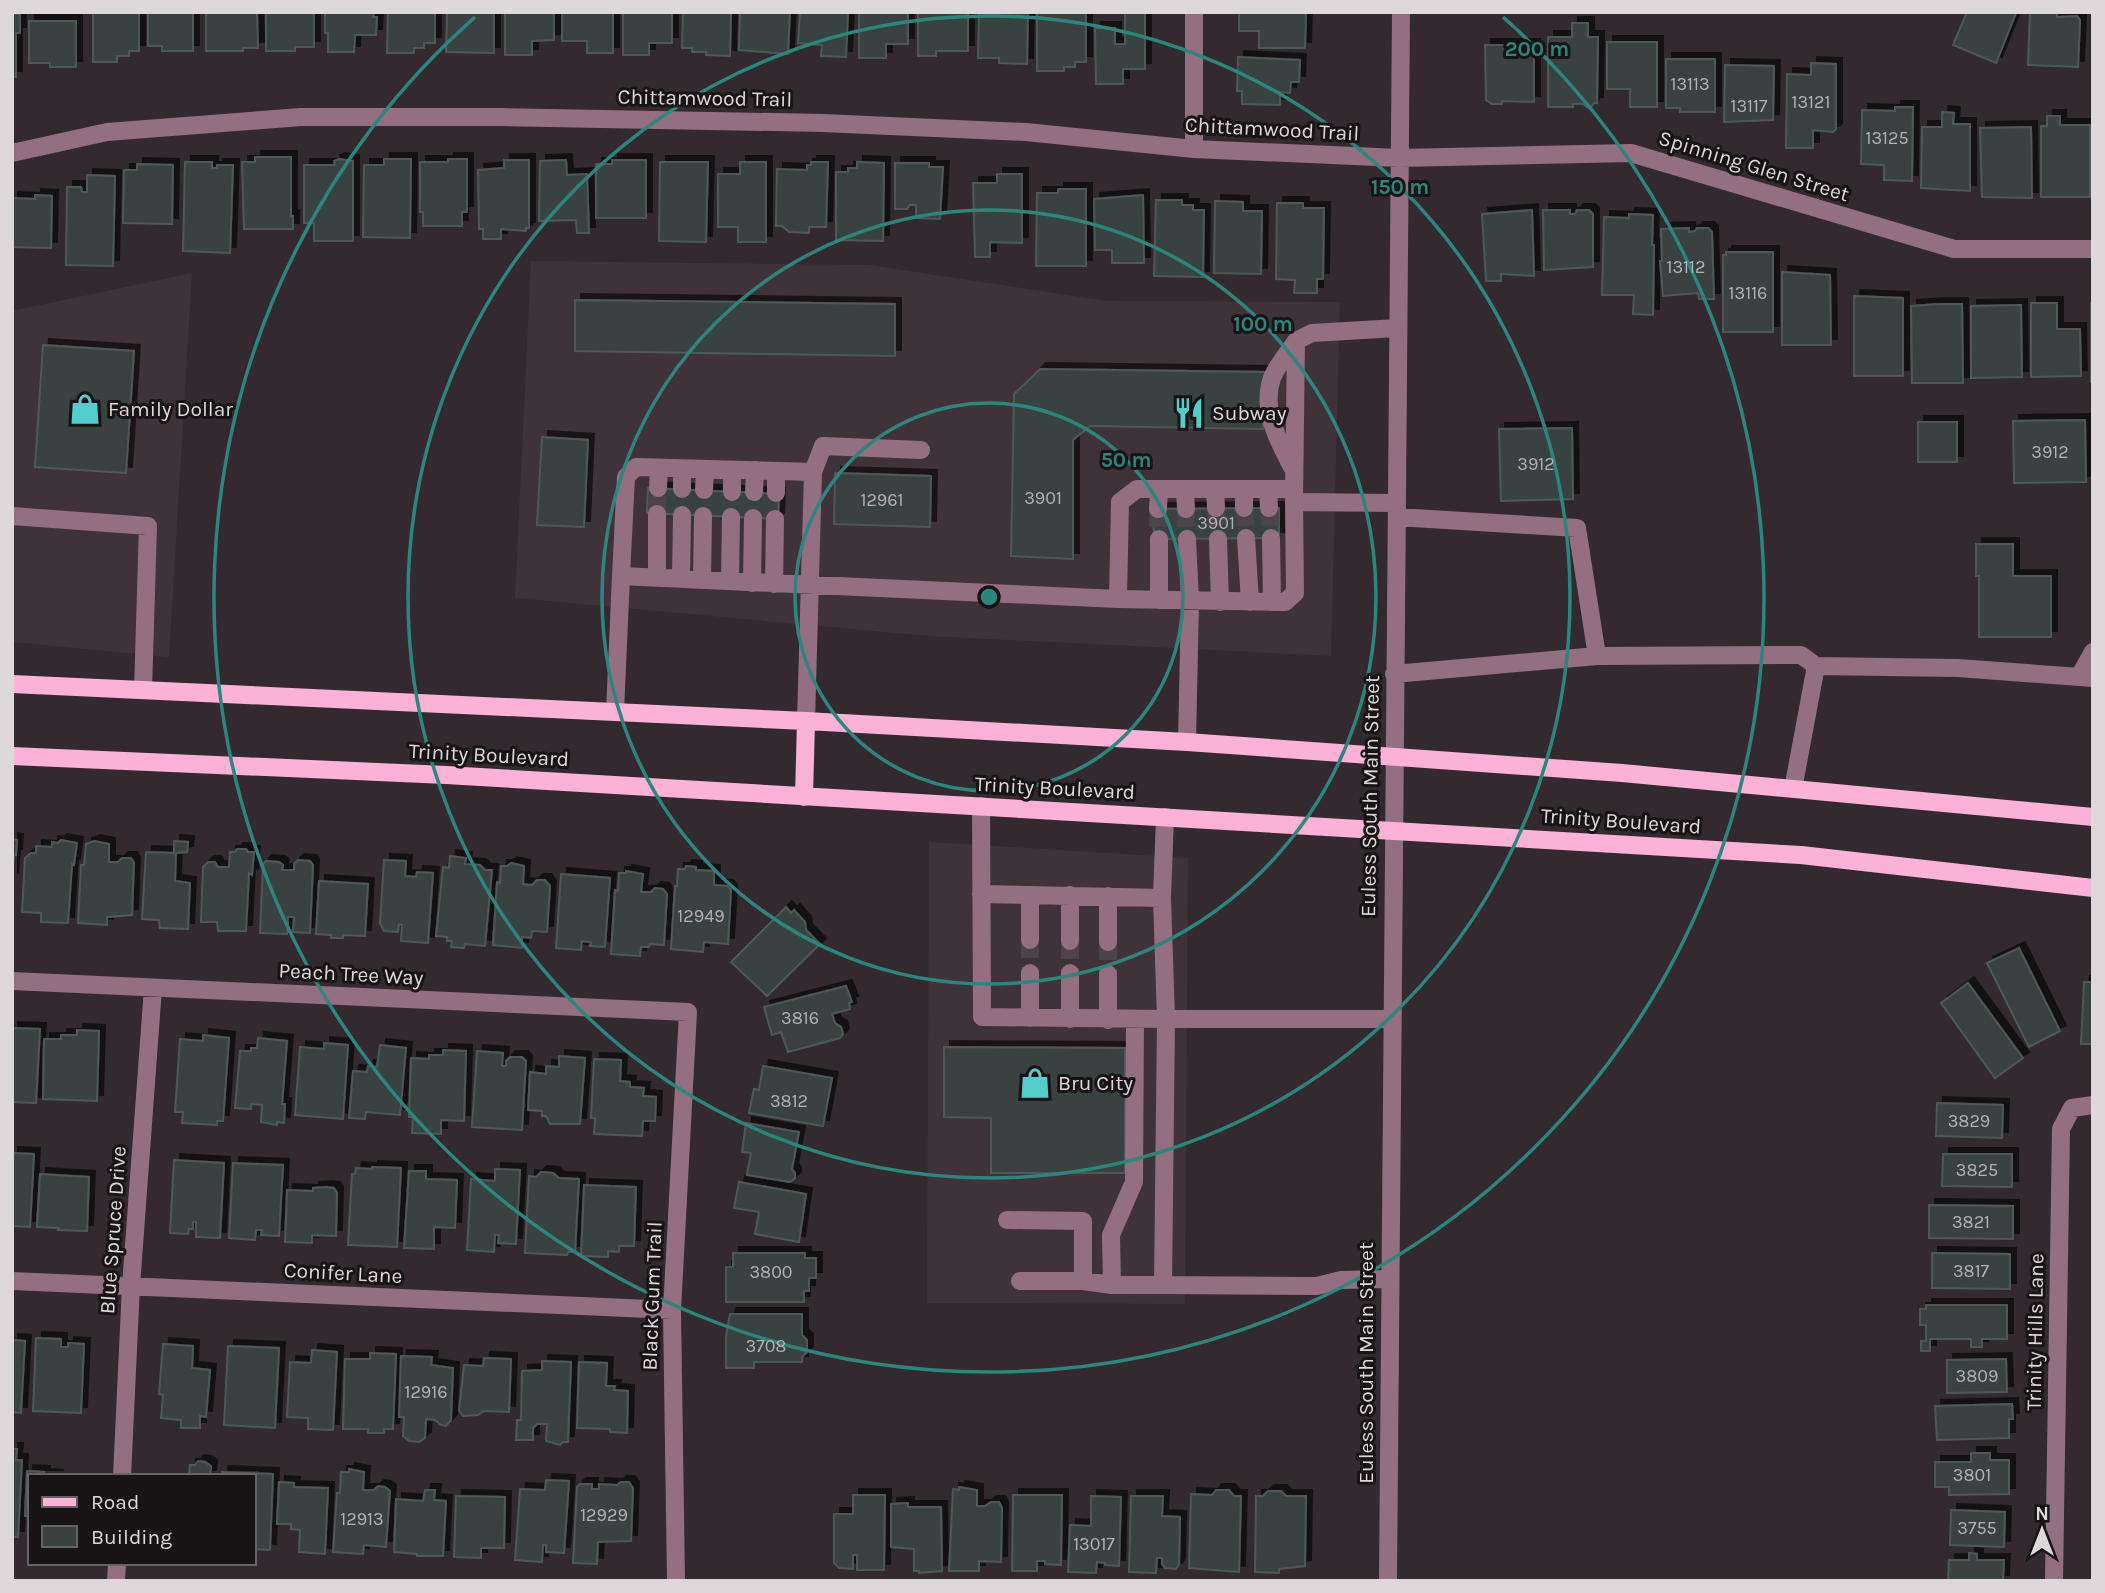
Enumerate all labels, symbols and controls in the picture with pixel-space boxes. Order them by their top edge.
text: 200 m [1505,37,1569,61]
house number: 13113 [1670,73,1710,95]
street label: Chittamwood Trail [617,84,793,112]
house number: 13121 [1792,91,1830,113]
house number: 13117 [1731,95,1768,117]
street label: Chittamwood Trail [1184,112,1360,146]
street label: Spinning Glen Street [1656,126,1852,206]
house number: 13125 [1865,127,1909,149]
text: 150 m [1371,175,1429,199]
house number: 13112 [1667,256,1705,278]
house number: 13116 [1729,282,1767,304]
text: 100 m [1233,312,1293,336]
shop icon: Family Dollar [68,392,102,426]
restaurant icon: Subway [1172,396,1206,430]
place label: Family Dollar [108,397,233,421]
place label: Subway [1212,401,1287,425]
house number: 3912 [2031,441,2069,463]
text: 50 m [1101,448,1151,472]
house number: 3912 [1517,453,1555,475]
house number: 3901 [1024,487,1062,509]
house number: 12961 [860,489,904,511]
house number: 3901 [1197,512,1235,534]
centre of rings [977,585,1001,609]
street label: Euless South Main Street [1356,675,1384,917]
street label: Trinity Boulevard [408,739,570,771]
street label: Trinity Boulevard [974,772,1136,804]
street label: Trinity Boulevard [1540,803,1702,839]
house number: 12949 [677,905,725,927]
street label: Peach Tree Way [278,958,424,990]
house number: 3816 [781,1007,819,1029]
shop icon: Bru City [1018,1066,1052,1100]
place label: Bru City [1058,1071,1133,1095]
house number: 3812 [770,1090,808,1112]
house number: 3829 [1948,1110,1990,1132]
street label: Blue Spruce Drive [95,1145,131,1315]
house number: 3825 [1956,1159,1998,1181]
house number: 3821 [1952,1211,1990,1233]
street label: Black Gum Trail [637,1221,667,1371]
street label: Euless South Main Street [1354,1242,1378,1484]
street label: Trinity Hills Lane [2022,1253,2048,1411]
street label: Conifer Lane [283,1258,403,1288]
house number: 3817 [1953,1260,1990,1282]
house number: 3800 [749,1261,793,1283]
house number: 3708 [746,1335,786,1357]
house number: 3809 [1956,1365,1998,1387]
house number: 12916 [404,1381,448,1403]
house number: 3801 [1953,1464,1991,1486]
legend [28,1474,256,1565]
text: Road [91,1490,139,1514]
north arrow [2007,1495,2077,1565]
text: N [2035,1503,2049,1525]
house number: 12929 [580,1504,628,1526]
house number: 12913 [340,1508,384,1530]
house number: 3755 [1957,1517,1997,1539]
text: Building [91,1525,172,1549]
house number: 13017 [1073,1533,1115,1555]

